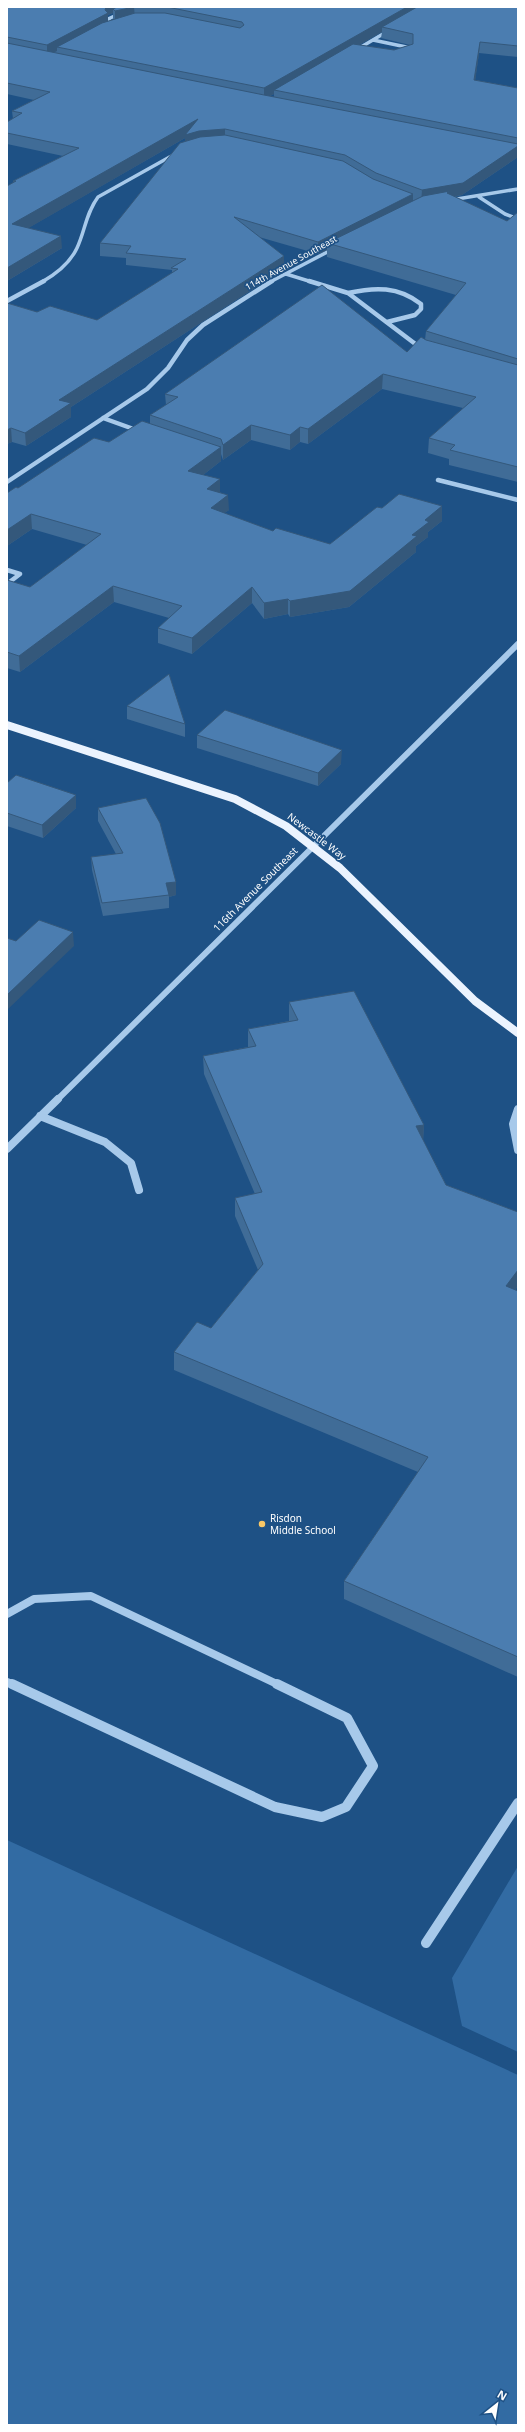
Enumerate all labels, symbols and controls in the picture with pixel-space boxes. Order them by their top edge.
street label: 114th Avenue Southeast [243,232,340,293]
street label: Newcastle Way [285,809,350,863]
street label: 116th Avenue Southeast [210,843,301,934]
place label: Risdon Middle School [270,1511,336,1537]
marker: Risdon Middle School [257,1519,267,1529]
north arrow [477,2384,517,2424]
text: N [495,2386,510,2404]

